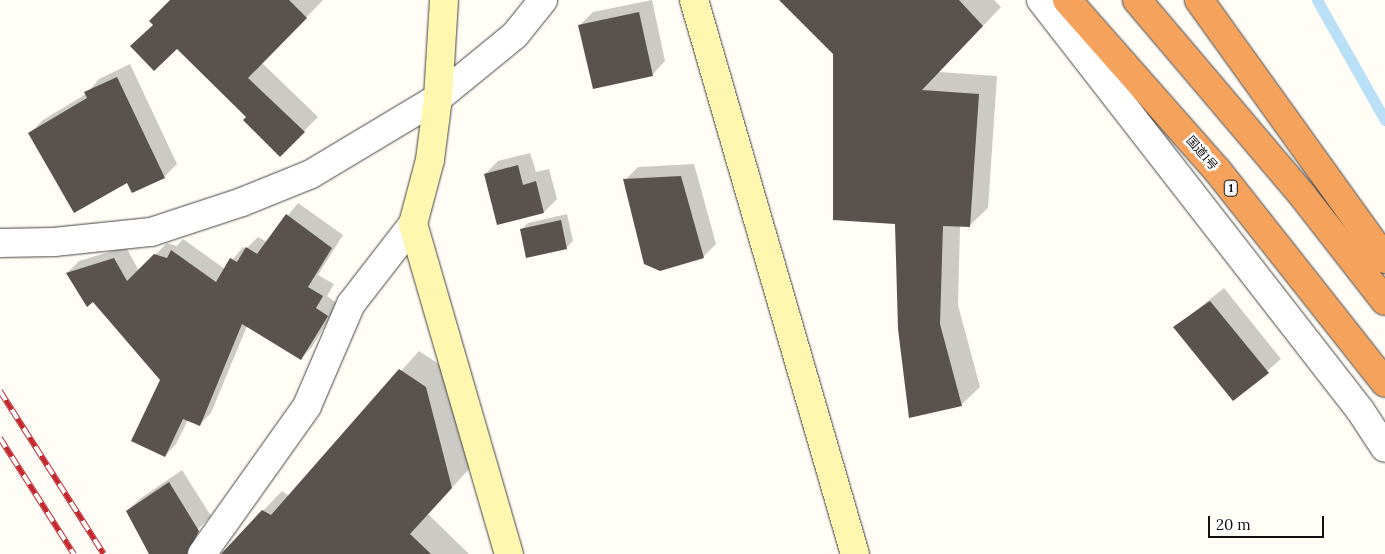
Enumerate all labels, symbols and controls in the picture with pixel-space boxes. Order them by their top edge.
street label: 国道1号 [1183,133,1221,173]
road number: 1 [1224,180,1238,197]
scale bar [1210,506,1326,538]
text: 20 m [1216,515,1251,534]

